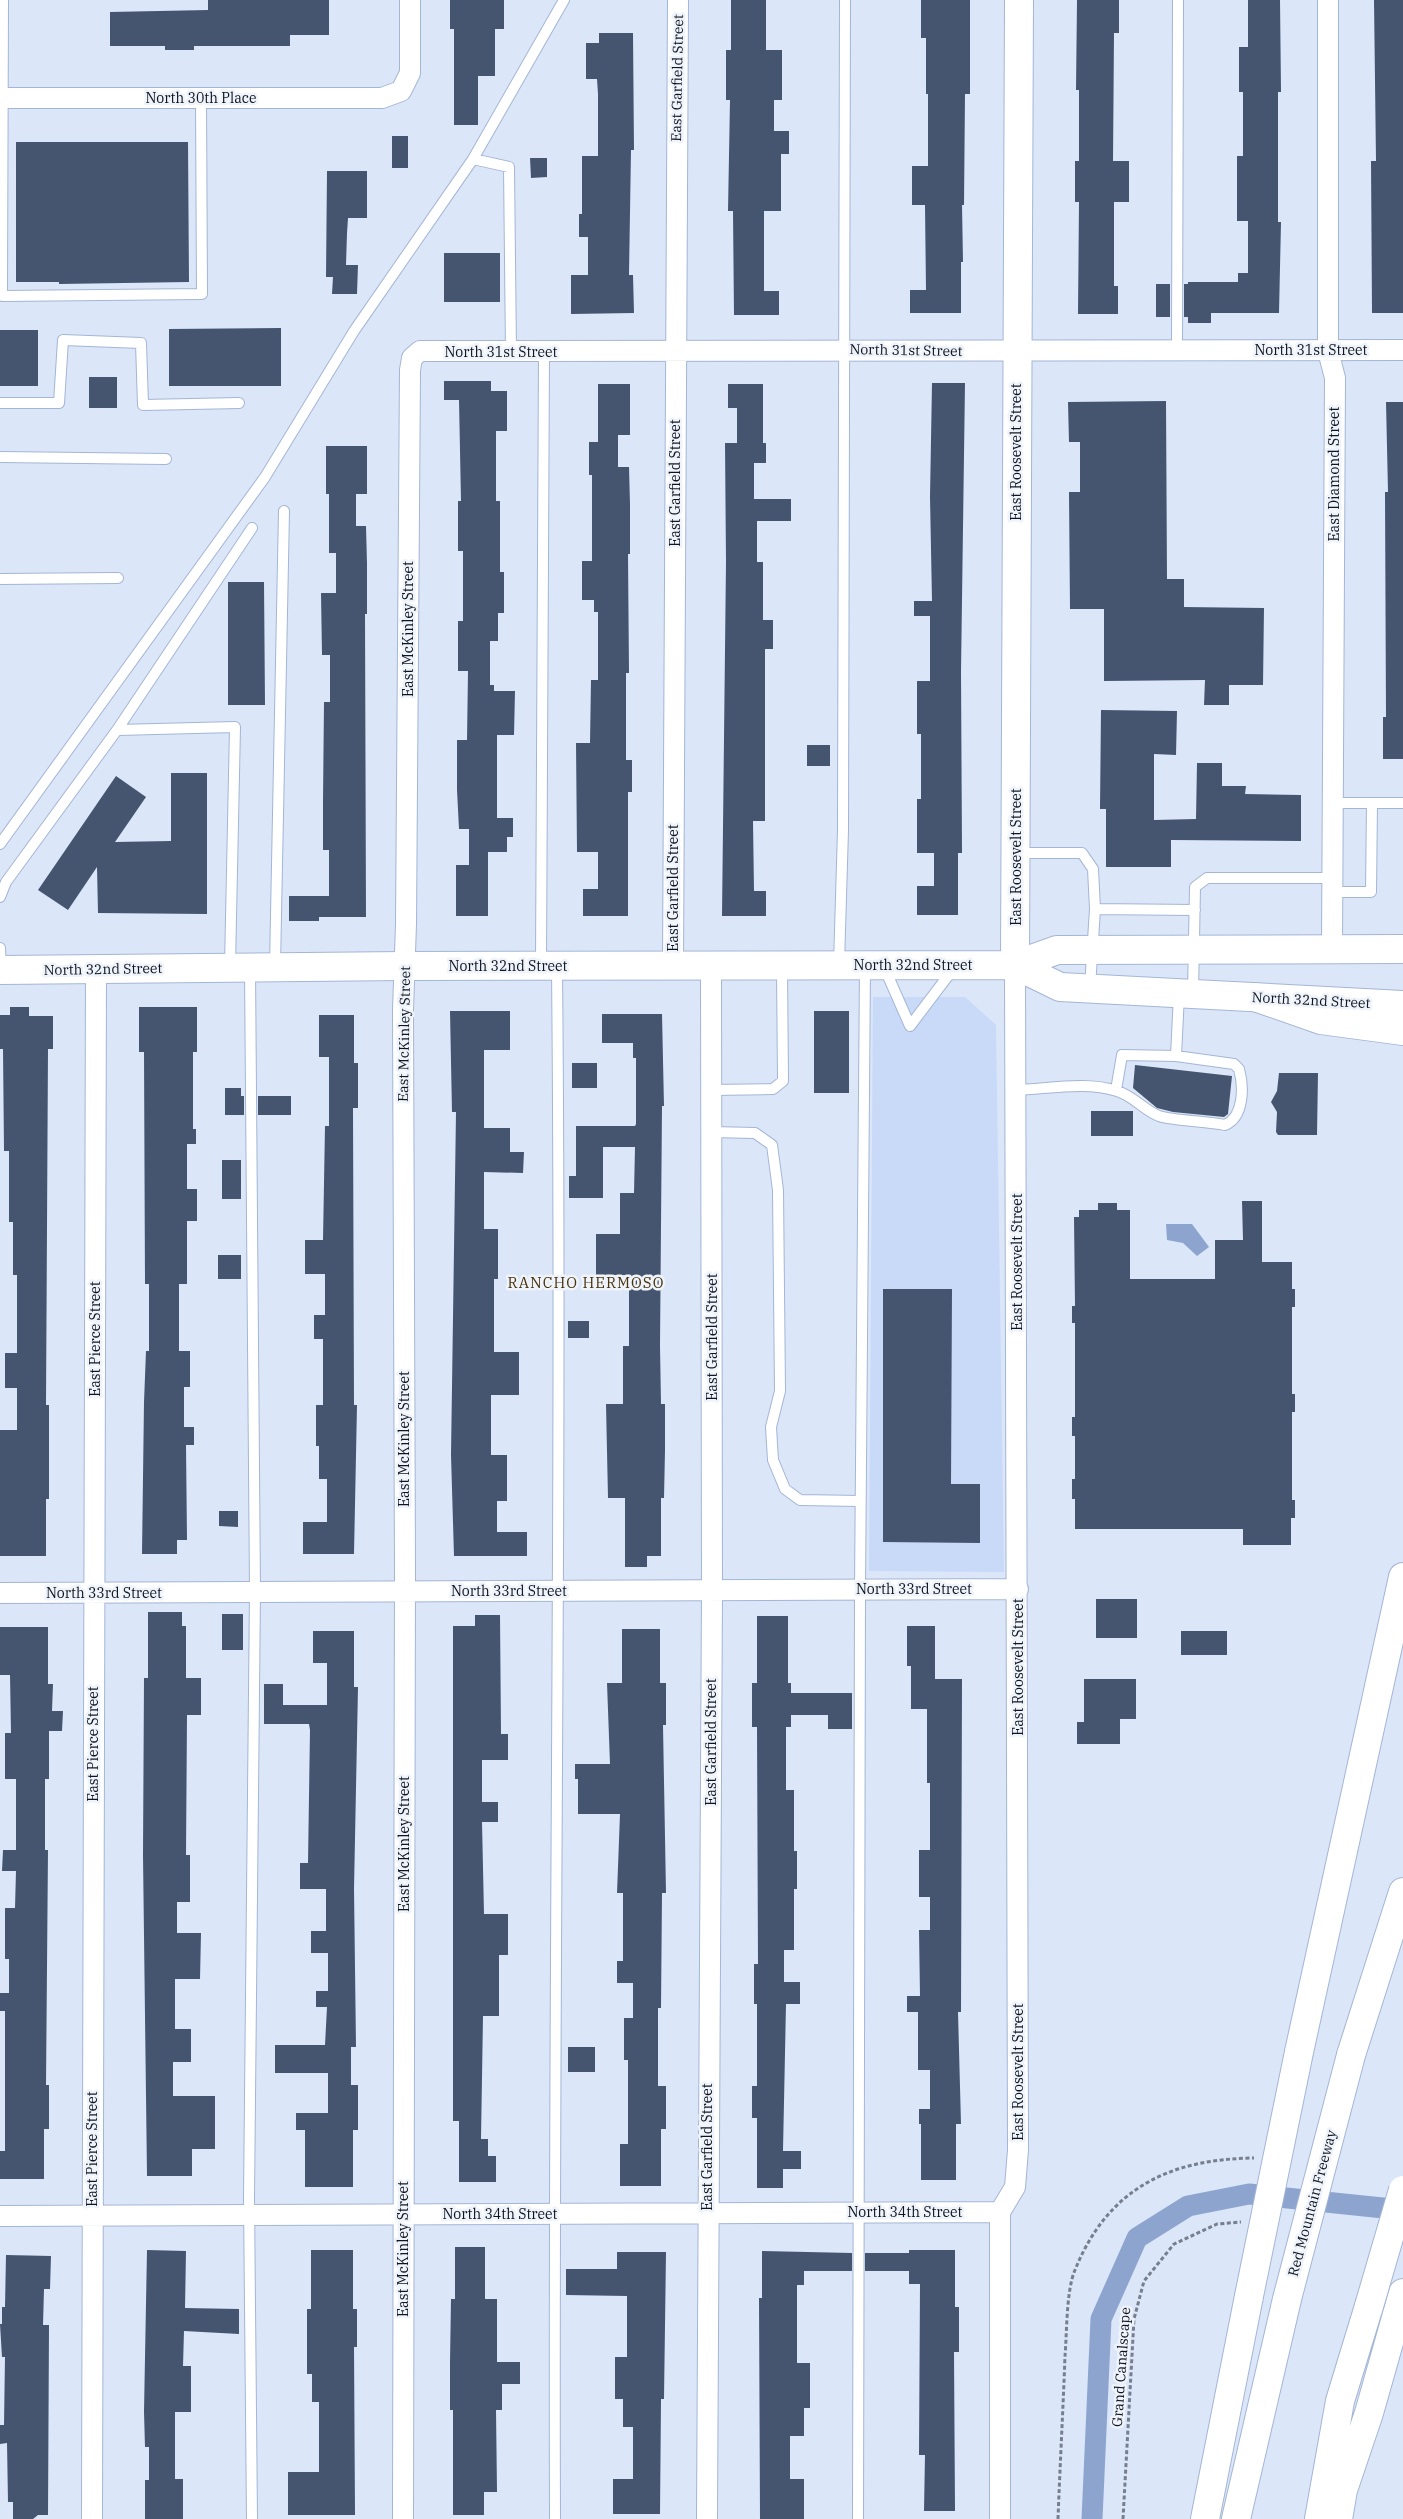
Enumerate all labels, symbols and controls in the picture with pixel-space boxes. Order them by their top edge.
street label: East Garfield Street [667,14,687,142]
street label: North 30th Place [146,89,256,107]
street label: North 31st Street [849,340,963,360]
street label: North 31st Street [1254,341,1368,359]
street label: North 31st Street [444,343,558,361]
street label: East Roosevelt Street [1007,383,1025,521]
street label: East Diamond Street [1325,407,1343,541]
street label: East Garfield Street [666,419,684,547]
street label: East McKinley Street [399,561,417,697]
street label: East Roosevelt Street [1007,788,1025,926]
street label: East Garfield Street [664,824,682,952]
street label: North 32nd Street [854,956,972,974]
street label: North 32nd Street [449,957,567,975]
street label: North 32nd Street [43,959,163,979]
street label: East McKinley Street [394,966,414,1102]
street label: North 32nd Street [1251,988,1371,1012]
street label: East Roosevelt Street [1008,1193,1026,1331]
district label: RANCHO HERMOSO [508,1273,664,1292]
street label: East Garfield Street [703,1273,721,1401]
street label: East Pierce Street [86,1281,104,1397]
street label: East McKinley Street [395,1371,413,1507]
street label: North 33rd Street [856,1580,972,1598]
street label: North 33rd Street [451,1582,567,1600]
street label: North 33rd Street [46,1584,162,1602]
street label: East Roosevelt Street [1009,1598,1027,1736]
street label: East Garfield Street [702,1678,720,1806]
street label: East Pierce Street [84,1686,102,1802]
street label: East McKinley Street [395,1776,413,1912]
street label: East Roosevelt Street [1009,2003,1027,2141]
street label: East Garfield Street [698,2083,716,2211]
street label: East Pierce Street [83,2091,101,2207]
street label: Red Mountain Freeway [1284,2127,1340,2278]
street label: East McKinley Street [394,2181,412,2317]
street label: North 34th Street [847,2203,963,2221]
street label: North 34th Street [442,2205,558,2223]
street label: Grand Canalscape [1108,2307,1134,2427]

